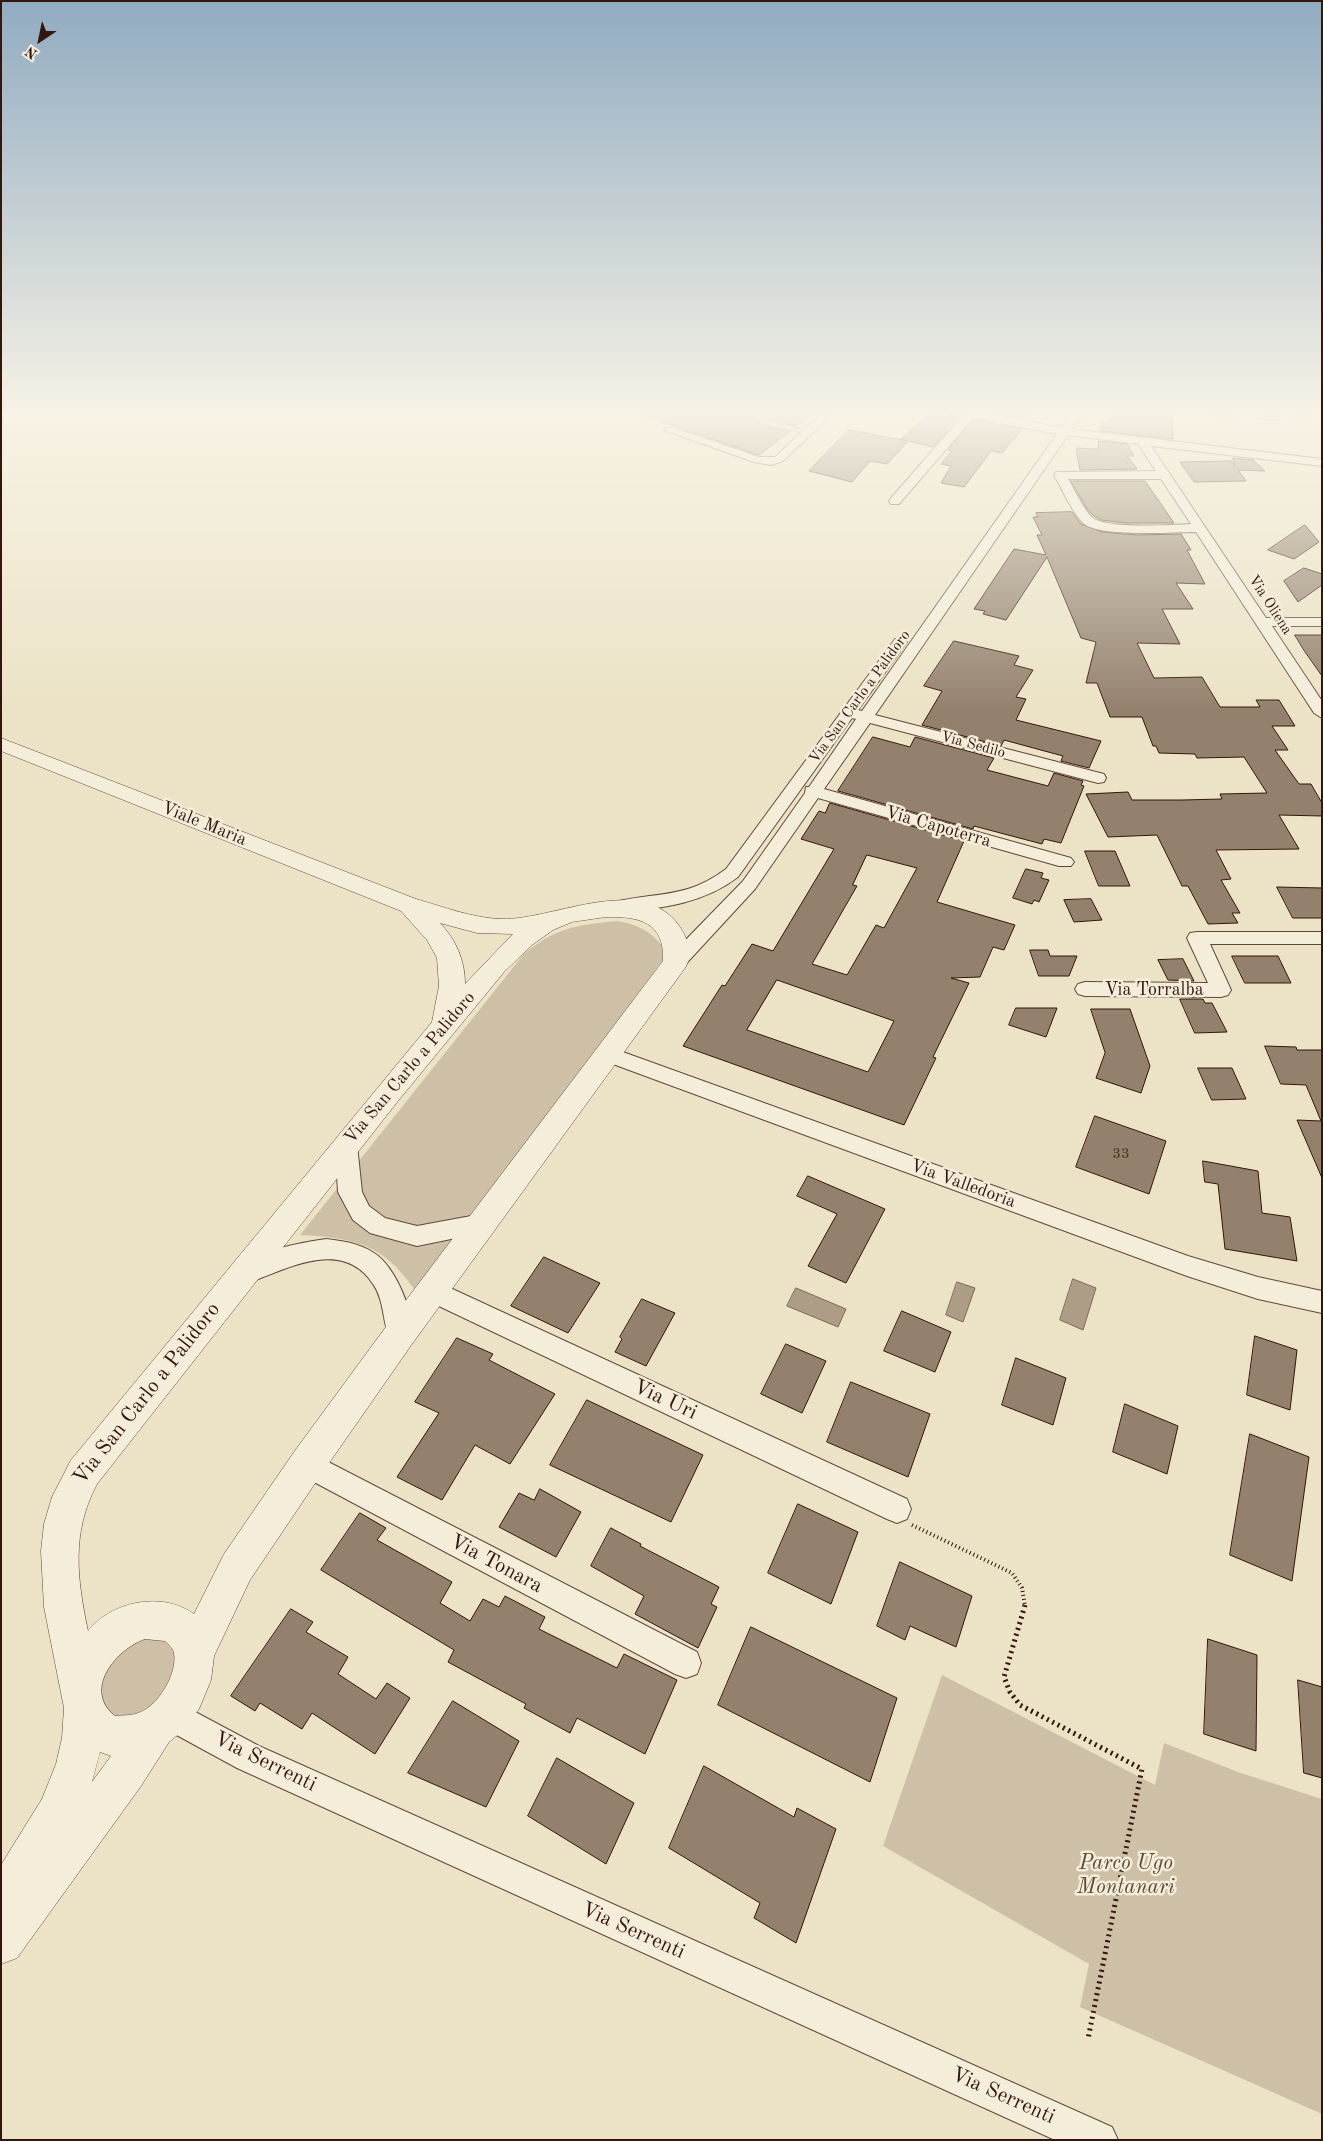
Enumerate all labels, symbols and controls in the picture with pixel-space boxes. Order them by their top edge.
north arrow [15,15,65,65]
text: N [23,44,40,61]
street label: Via Oliena [1244,572,1296,638]
street label: Via San Carlo a Palidoro [806,627,914,767]
street label: Via Sedilo [939,728,1007,762]
street label: Viale Maria [158,797,250,851]
street label: Via Capoterra [882,802,994,852]
street label: Via Torralba [1104,979,1204,1001]
street label: Via San Carlo a Palidoro [340,987,480,1149]
house number: 33 [1112,1145,1130,1163]
street label: Via Valledoria [907,1155,1019,1213]
street label: Via San Carlo a Palidoro [68,1298,226,1490]
street label: Via Uri [629,1374,701,1426]
street label: Via Tonara [445,1529,547,1599]
street label: Via Serrenti [210,1726,320,1798]
park label: Parco Ugo Montanari [1077,1850,1175,1900]
street label: Via Serrenti [577,1897,689,1965]
street label: Via Serrenti [947,2062,1059,2130]

